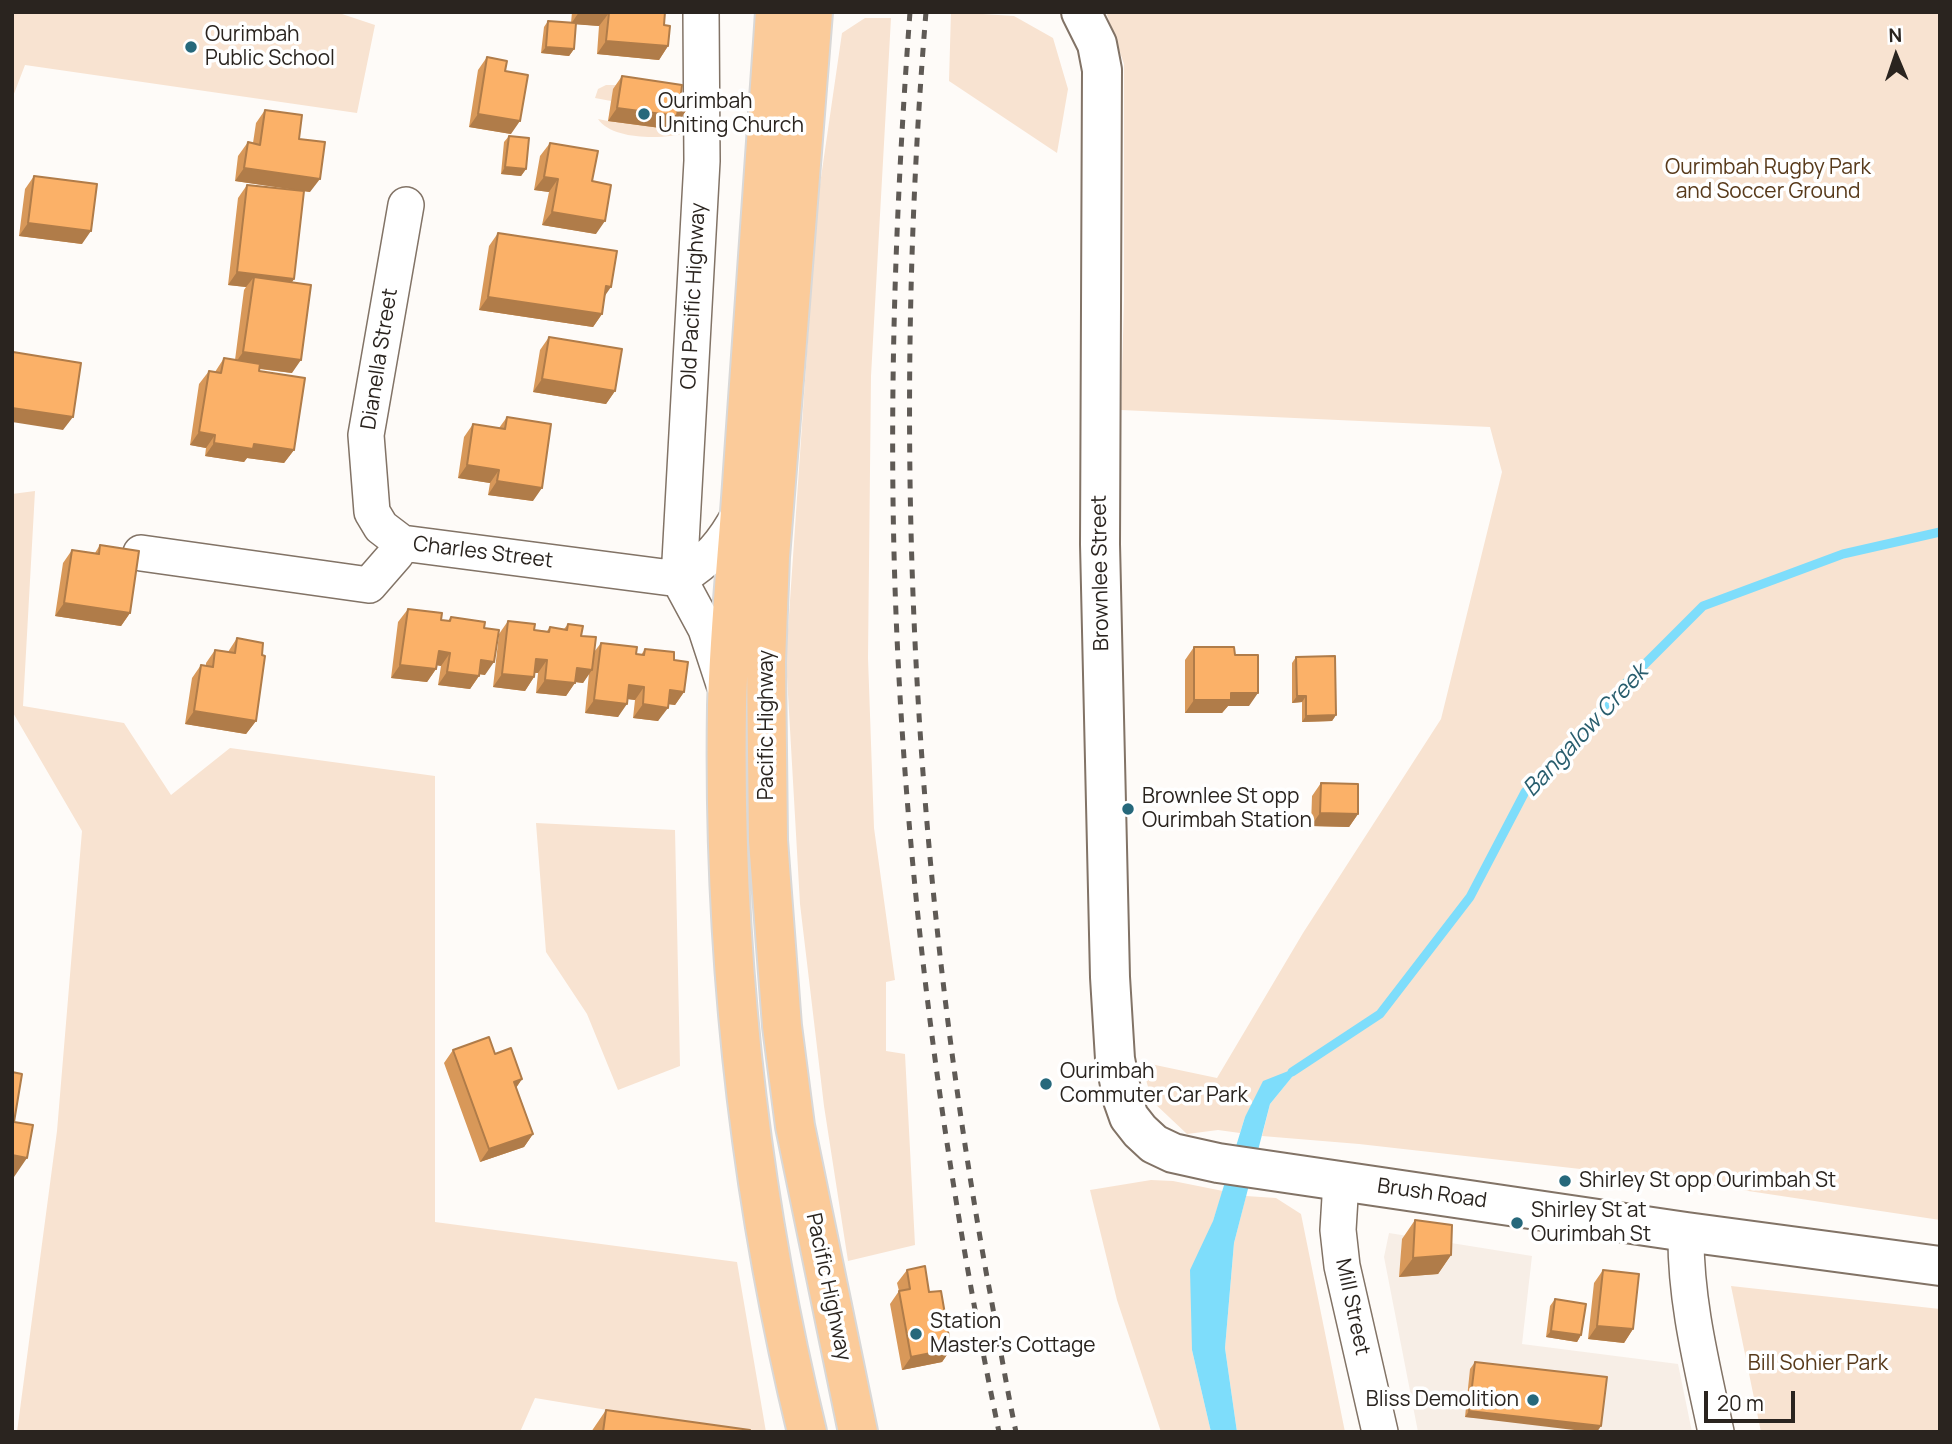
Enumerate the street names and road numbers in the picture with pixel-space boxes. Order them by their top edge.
street label: Old Pacific Highway [677,202,711,390]
street label: Dianella Street [356,287,404,431]
street label: Brownlee Street [1087,495,1115,651]
street label: Charles Street [412,532,554,574]
street label: Pacific Highway [754,650,780,800]
street label: Brush Road [1376,1174,1488,1214]
street label: Pacific Highway [800,1211,856,1363]
street label: Mill Street [1329,1256,1375,1358]

